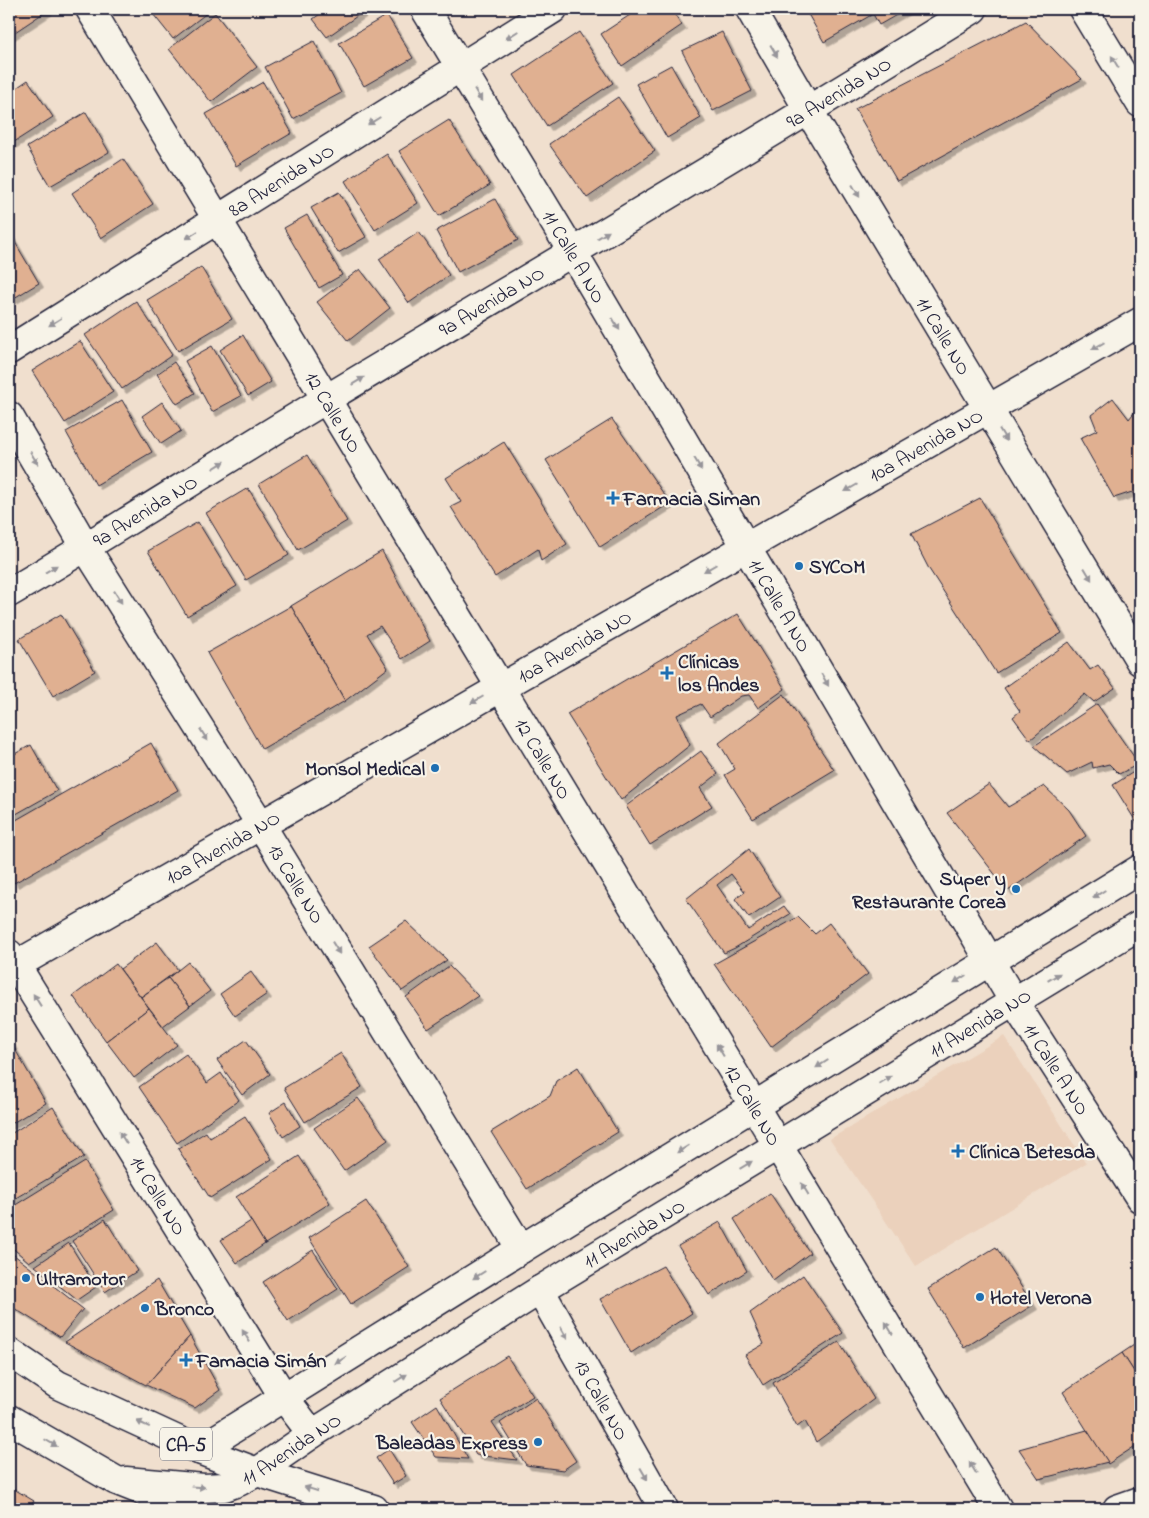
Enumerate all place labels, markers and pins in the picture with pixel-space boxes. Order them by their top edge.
place label: Farmacia Siman [622,486,760,515]
marker: Farmacia Siman [607,492,619,504]
place label: SYCOM [809,554,865,583]
marker: SYCOM [793,560,805,572]
place label: Clínicas los Andes [678,649,760,701]
marker: Clínicas los Andes [660,666,674,680]
place label: Monsol Medical [305,756,425,785]
marker: Monsol Medical [429,762,441,774]
place label: Super y Restaurante Corea [852,866,1006,918]
marker: Super y Restaurante Corea [1010,883,1022,895]
place label: Clínica Betesda [969,1139,1096,1168]
marker: Clínica Betesda [951,1144,965,1158]
place label: Ultramotor [36,1266,126,1295]
marker: Ultramotor [20,1272,32,1284]
place label: Hotel Verona [990,1285,1092,1314]
marker: Hotel Verona [974,1291,986,1303]
place label: Bronco [154,1296,214,1325]
marker: Bronco [139,1302,151,1314]
place label: Famacia Simán [195,1348,326,1377]
marker: Famacia Simán [180,1354,192,1366]
place label: Baleadas Express [375,1430,528,1459]
marker: Baleadas Express [532,1436,544,1448]

